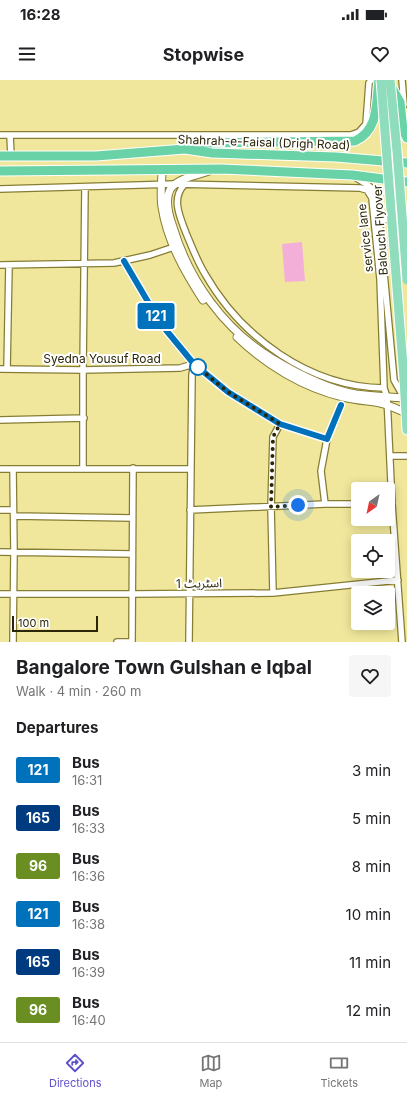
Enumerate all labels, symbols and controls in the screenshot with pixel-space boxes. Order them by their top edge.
text: 16:28 [20,5,60,24]
icon: menu [16,43,38,65]
icon: heart [369,43,391,65]
text: Stopwise [163,44,244,65]
street label: Shahrah-e-Faisal (Drigh Road) [177,131,351,153]
street label: Balouch Flyover [369,184,391,276]
street label: service lane [354,203,376,273]
line badge: 121 [133,303,179,329]
text: 121 [146,307,166,324]
street label: Syedna Yousuf Road [43,351,161,366]
unlabelled marker [189,358,207,376]
north arrow [351,482,395,526]
map controls [351,482,395,630]
your location [288,495,308,515]
button: locate [351,534,395,578]
street label: اسٹریٹ 1 [176,575,222,591]
button: layers [351,586,395,630]
scale bar [12,614,98,633]
text: 100 m [18,616,49,630]
button: heart [349,655,391,697]
text: Bangalore Town Gulshan e Iqbal [16,656,312,679]
text: Walk · 4 min · 260 m [16,683,141,699]
text: Departures [16,718,98,737]
text: Bus [72,753,100,772]
text: 121 [28,761,48,778]
text: 3 min [352,761,391,780]
text: 16:31 [72,772,102,788]
text: Bus [72,801,100,820]
text: 165 [26,809,50,826]
text: 5 min [352,809,391,828]
text: 16:33 [72,820,105,836]
text: Bus [72,849,100,868]
text: 96 [29,857,47,874]
text: 8 min [352,857,391,876]
text: 16:36 [72,868,105,884]
text: Bus [72,897,100,916]
text: 121 [28,905,48,922]
text: 10 min [346,905,391,924]
text: 16:38 [72,916,105,932]
text: Bus [72,945,100,964]
text: 165 [26,953,50,970]
text: 11 min [349,953,391,972]
text: 16:39 [72,964,105,980]
text: Bus [72,993,100,1012]
text: 96 [29,1001,47,1018]
text: 12 min [346,1001,391,1020]
text: 16:40 [72,1012,106,1028]
tab: Directions [49,1052,101,1090]
tab: Map [199,1052,222,1090]
tab: Tickets [320,1052,358,1090]

